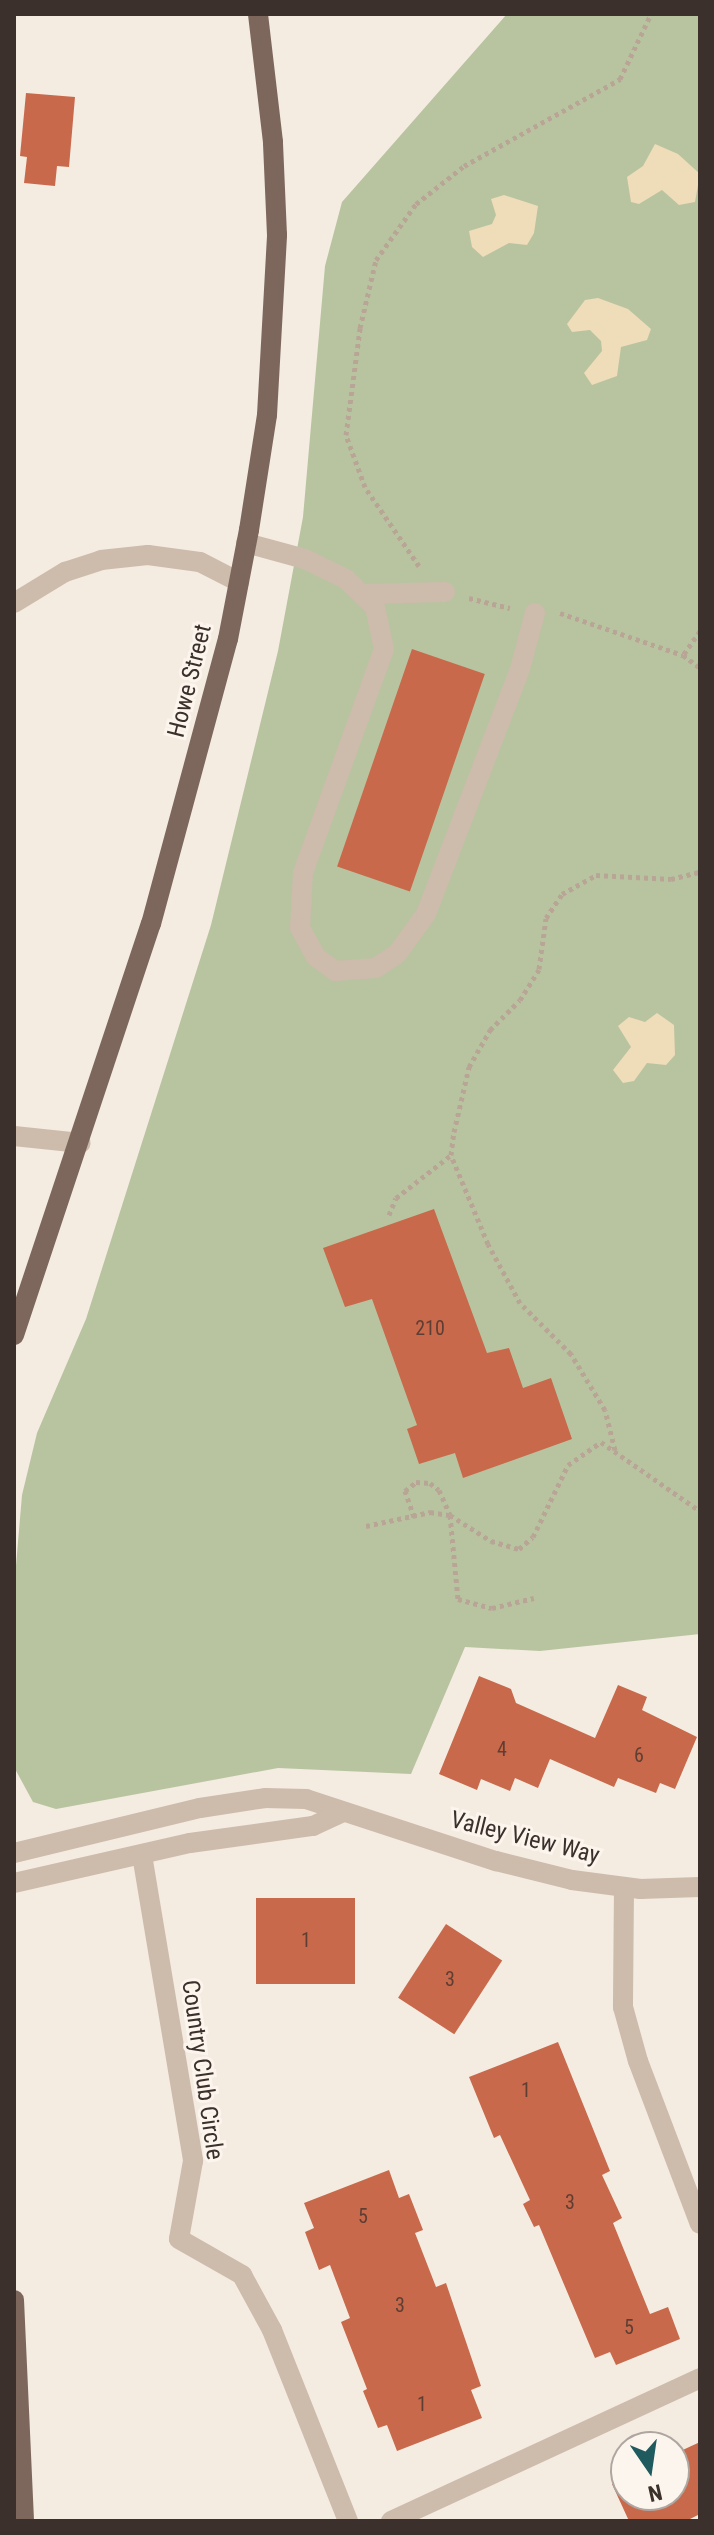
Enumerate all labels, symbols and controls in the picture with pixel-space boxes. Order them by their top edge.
street label: Howe Street [162,621,218,741]
house number: 210 [415,1316,445,1340]
house number: 4 [497,1737,507,1761]
house number: 6 [634,1743,644,1767]
street label: Valley View Way [448,1806,602,1870]
house number: 1 [301,1928,311,1952]
house number: 3 [445,1967,455,1991]
street label: Country Club Circle [175,1978,229,2162]
house number: 1 [521,2078,531,2102]
house number: 3 [565,2190,575,2214]
house number: 5 [358,2204,368,2228]
house number: 3 [395,2293,405,2317]
house number: 5 [624,2315,634,2339]
house number: 1 [417,2392,427,2416]
north arrow [610,2431,690,2511]
text: N [646,2479,664,2507]

